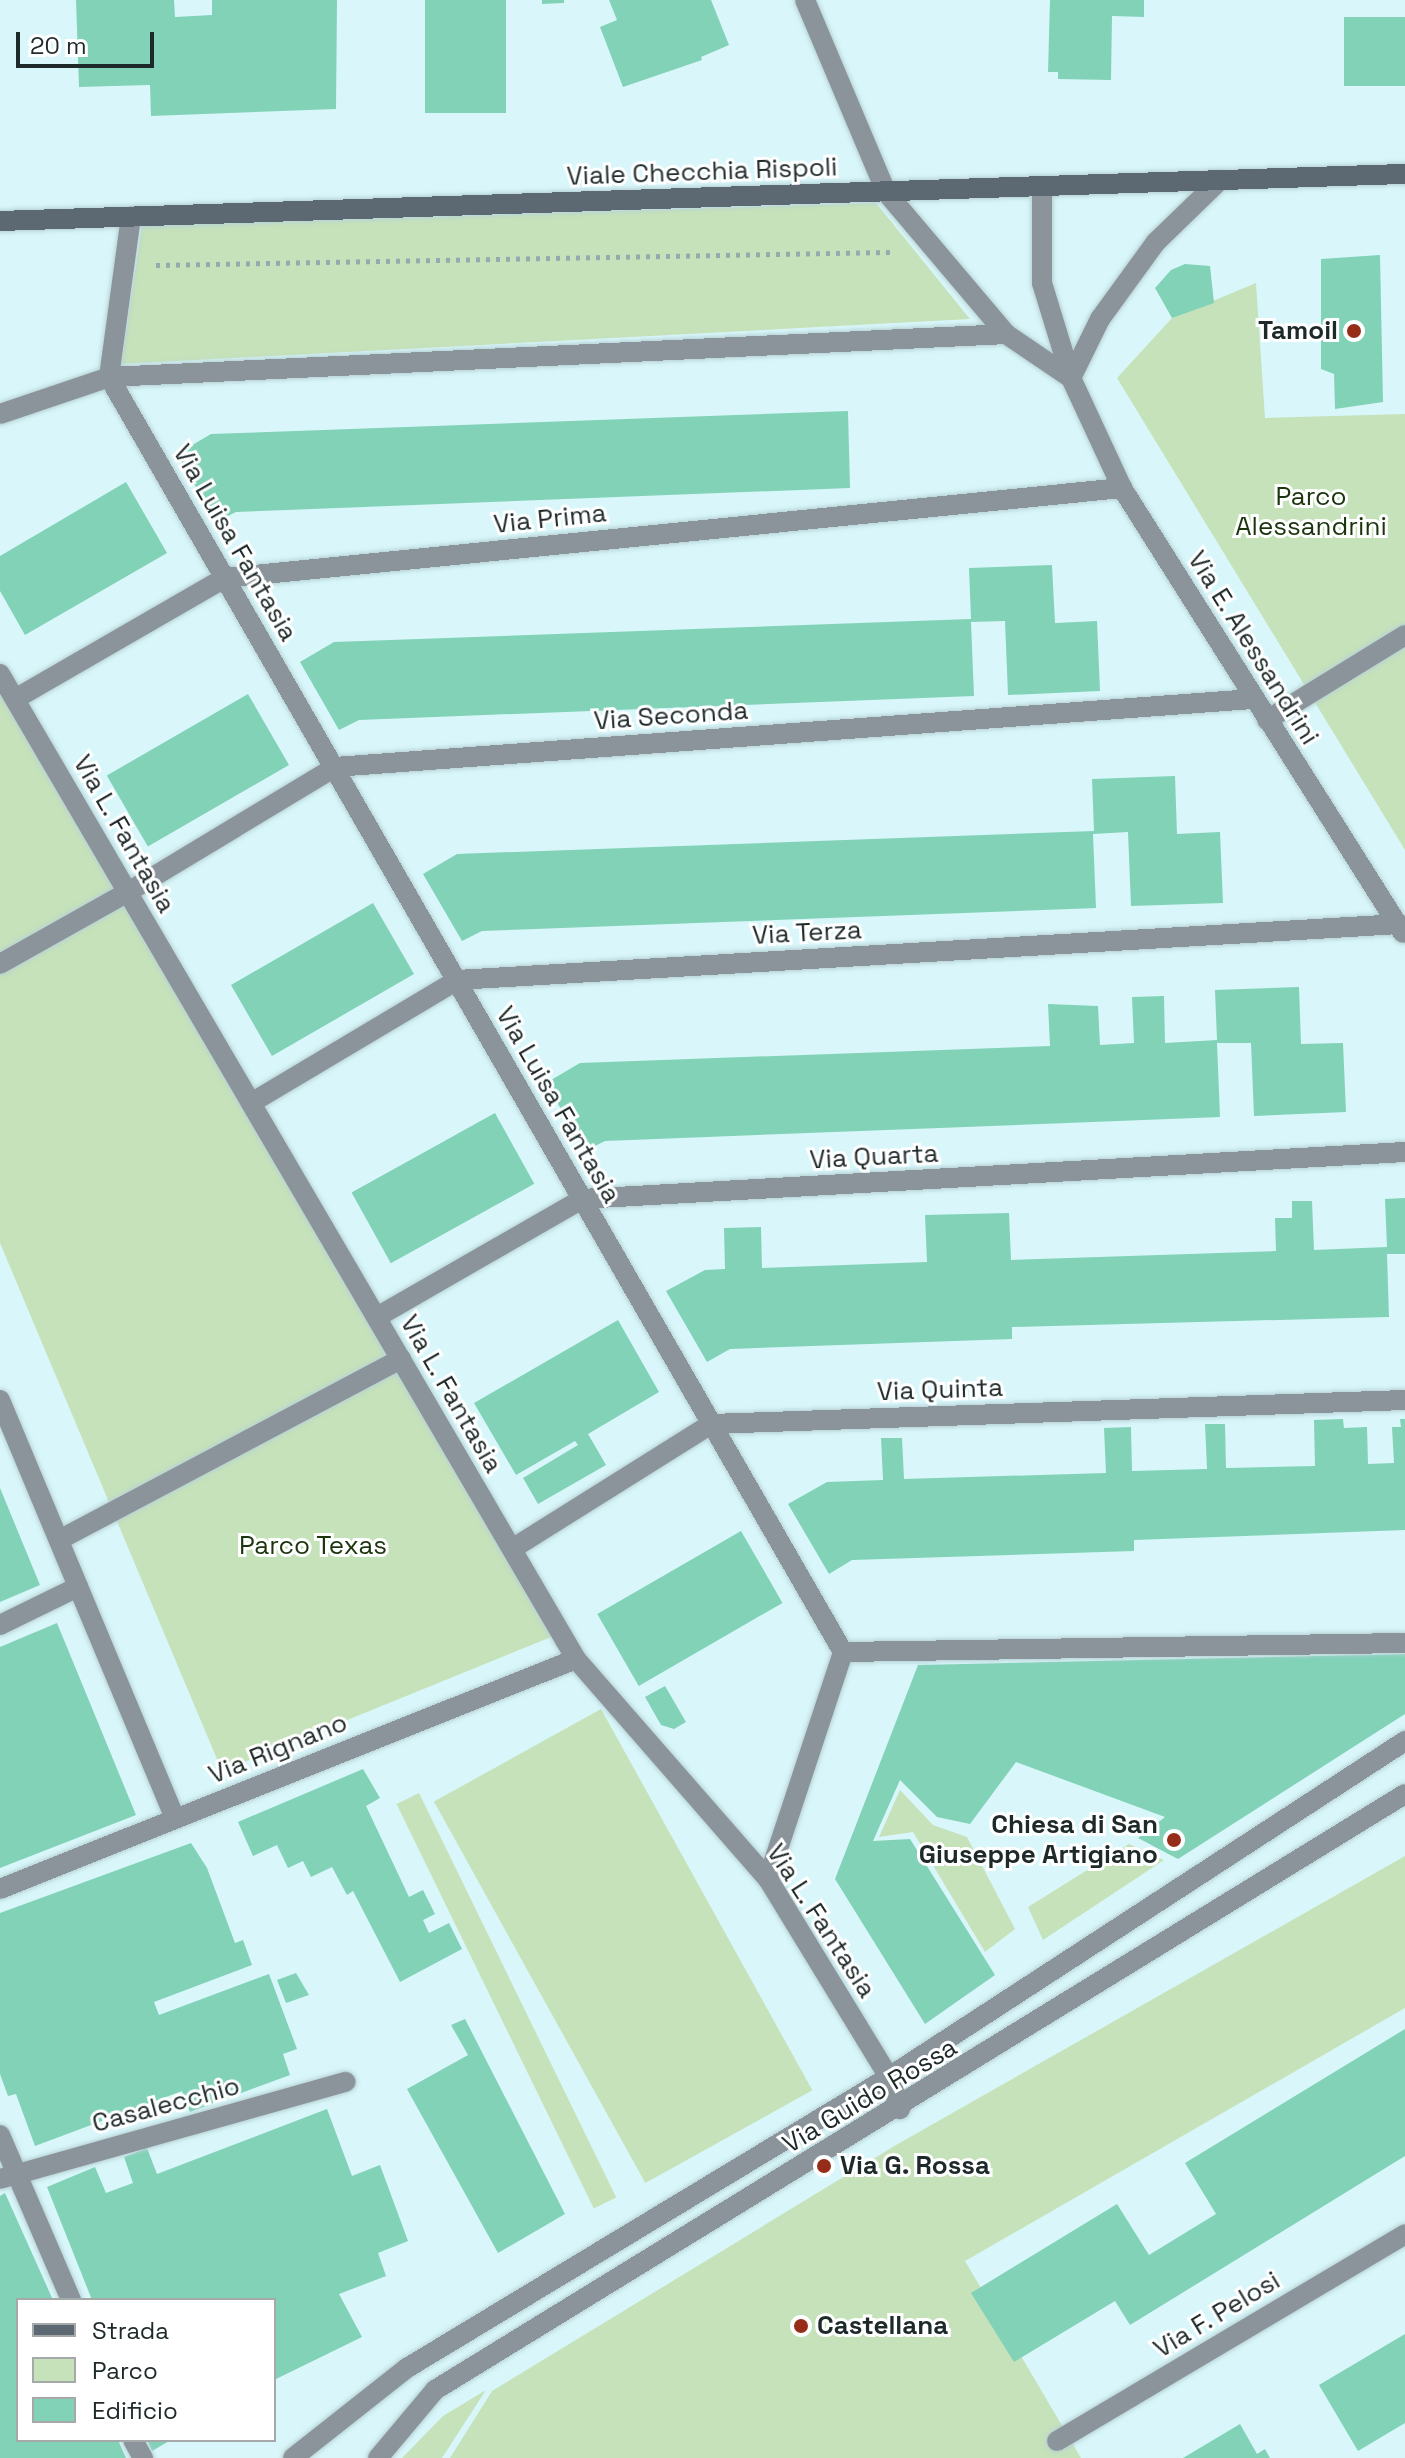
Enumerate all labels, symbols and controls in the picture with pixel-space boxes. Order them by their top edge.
scale bar [20,16,158,66]
text: 20 m [30,30,87,61]
street label: Viale Checchia Rispoli [566,152,838,192]
place label: Tamoil [1258,315,1338,347]
marker: Tamoil [1345,322,1363,340]
street label: Via Luisa Fantasia [166,439,304,647]
park label: Parco Alessandrini [1235,481,1387,542]
street label: Via Prima [492,498,608,540]
street label: Via E. Alessandrini [1181,545,1325,751]
street label: Via Seconda [593,695,749,737]
street label: Via L. Fantasia [66,749,182,919]
street label: Via Terza [751,915,863,951]
street label: Via Luisa Fantasia [489,1001,627,1209]
street label: Via Quarta [809,1138,939,1176]
street label: Via L. Fantasia [393,1309,509,1479]
street label: Via Quinta [876,1372,1004,1408]
park label: Parco Texas [239,1530,387,1562]
street label: Via Rignano [204,1707,352,1791]
place label: Chiesa di San Giuseppe Artigiano [918,1809,1158,1870]
marker: Chiesa di San Giuseppe Artigiano [1165,1831,1183,1849]
street label: Via L. Fantasia [760,1838,882,2004]
street label: Via Guido Rossa [777,2032,963,2160]
street label: Casalecchio [89,2070,243,2140]
place label: Via G. Rossa [840,2150,991,2182]
marker: Via G. Rossa [815,2157,833,2175]
street label: Via F. Pelosi [1148,2265,1286,2365]
legend [16,2298,276,2442]
place label: Castellana [817,2310,948,2342]
text: Strada [92,2315,169,2346]
marker: Castellana [792,2317,810,2335]
text: Parco [92,2355,158,2386]
text: Edificio [92,2395,178,2426]

